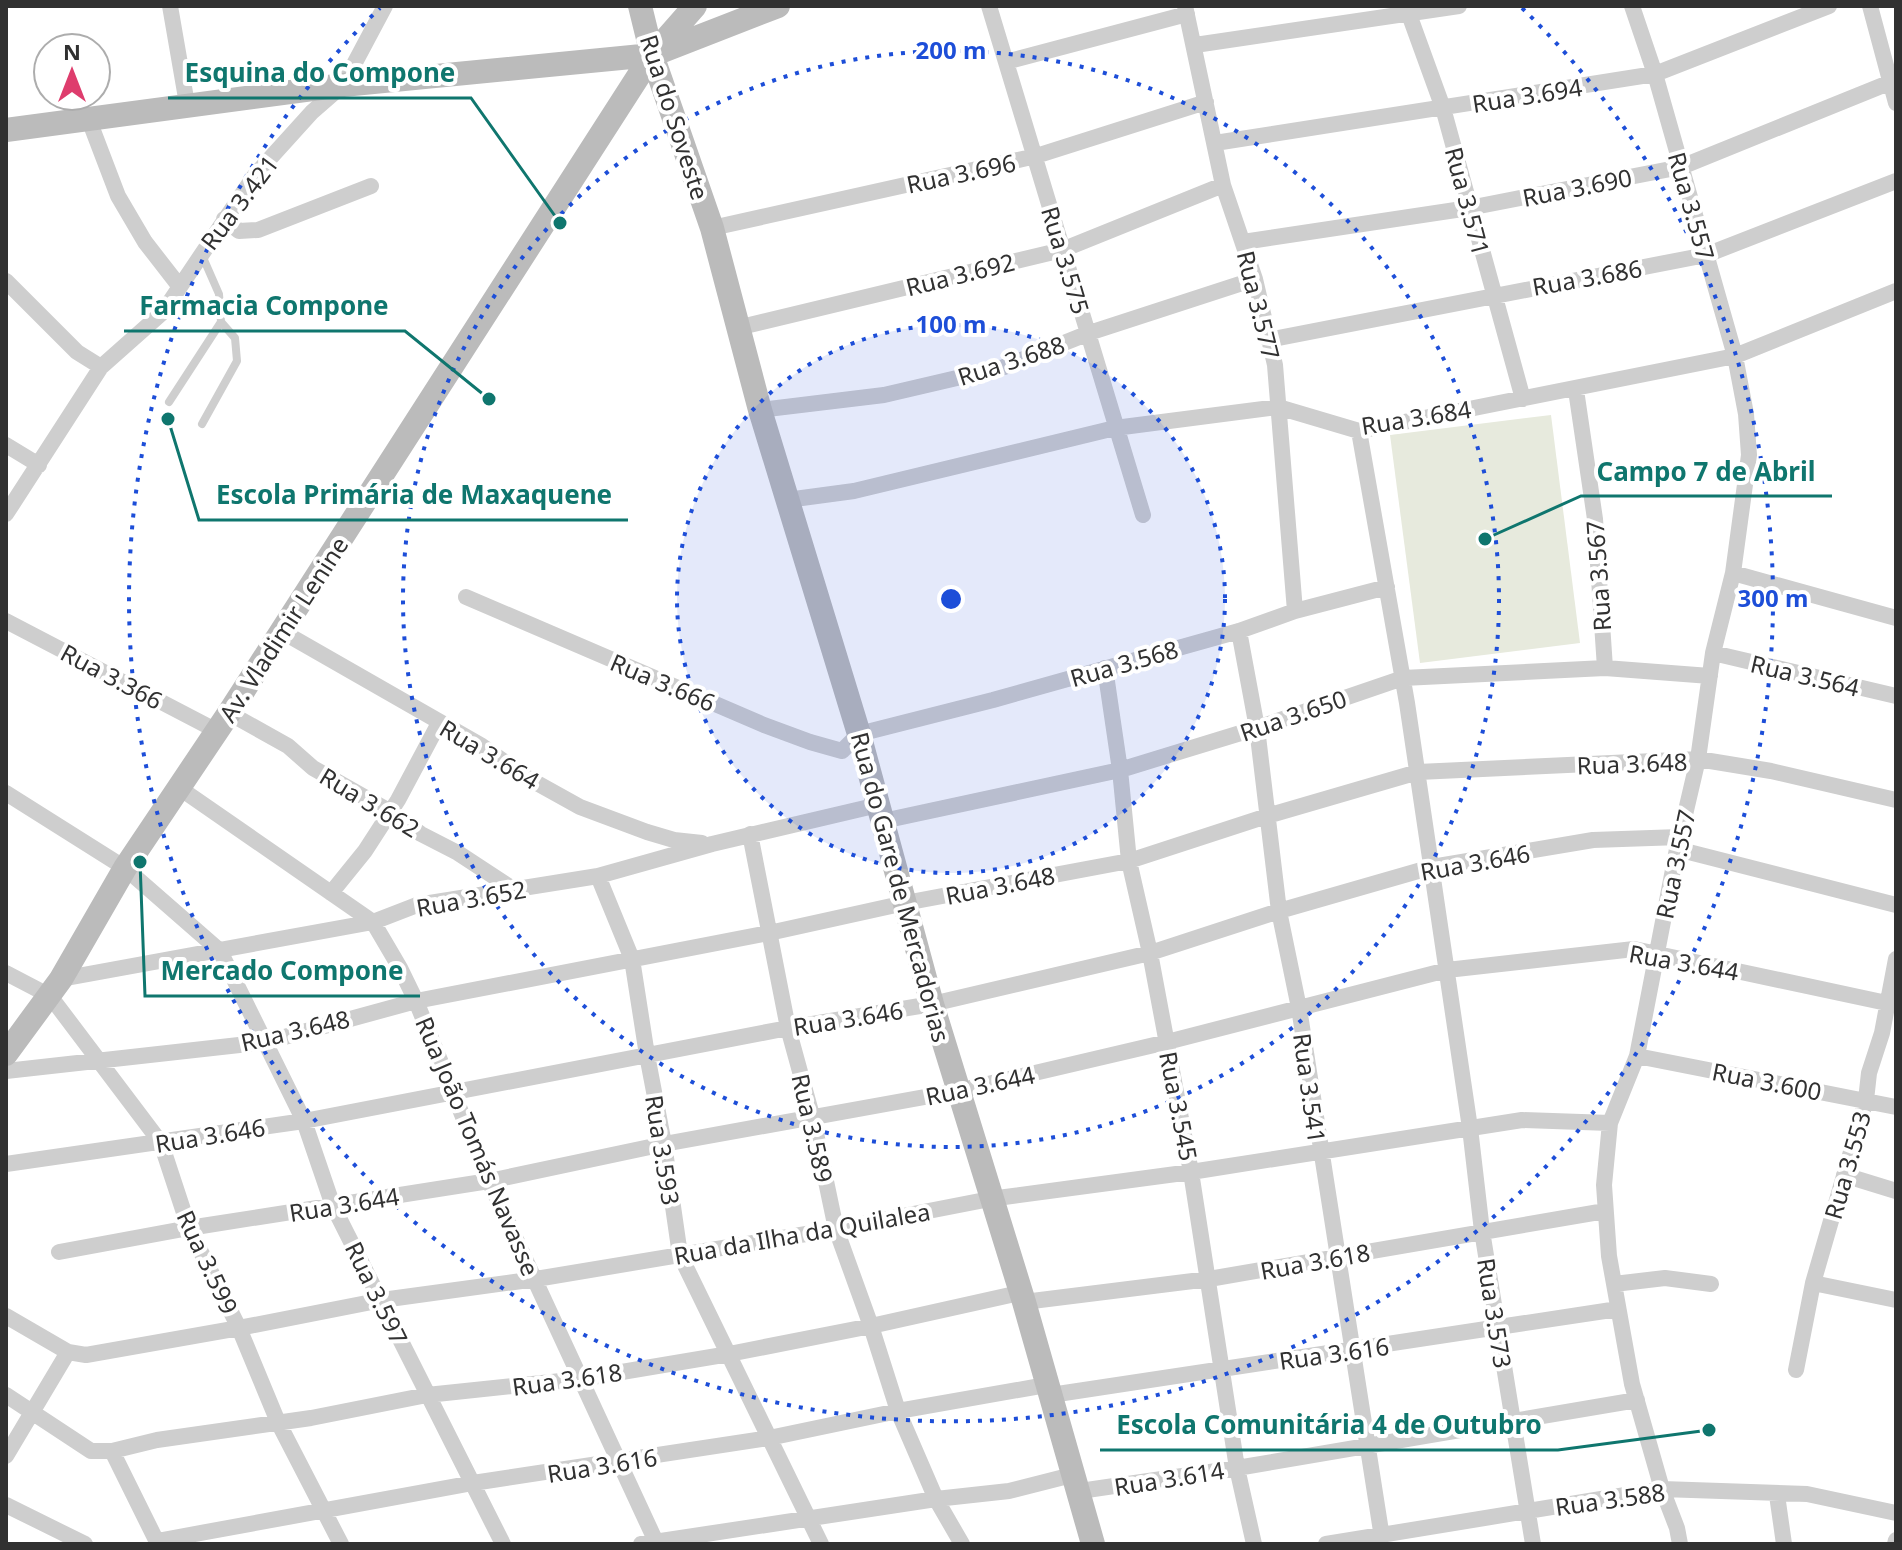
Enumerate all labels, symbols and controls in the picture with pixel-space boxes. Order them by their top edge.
street label: Rua do Soveste [633,30,717,204]
north arrow [32,32,112,112]
text: 200 m [916,33,986,66]
text: N [63,36,81,66]
callout: Esquina do Compone [168,48,471,98]
text: Esquina do Compone [185,54,455,90]
street label: Rua 3.694 [1470,70,1585,120]
street label: Rua 3.571 [1438,143,1498,259]
street label: Rua 3.696 [903,145,1019,201]
street label: Rua 3.421 [192,148,286,256]
street label: Rua 3.557 [1661,148,1723,264]
street label: Rua 3.690 [1519,160,1635,214]
street label: Rua 3.575 [1034,202,1098,318]
street label: Rua 3.692 [902,245,1018,303]
street label: Rua 3.577 [1230,247,1288,363]
street label: Rua 3.686 [1530,251,1644,303]
callout: Farmacia Compone [124,281,405,331]
text: Farmacia Compone [139,287,389,323]
text: 100 m [916,307,986,340]
street label: Rua 3.688 [953,327,1069,393]
street label: Rua 3.684 [1359,392,1474,442]
callout: Campo 7 de Abril [1581,446,1832,496]
text: Campo 7 de Abril [1597,453,1815,489]
callout: Escola Primária de Maxaquene [199,470,628,520]
text: Escola Primária de Maxaquene [216,476,612,512]
street label: Rua 3.567 [1578,520,1618,632]
street label: Av. Vladimir Lenine [211,530,355,728]
text: 300 m [1738,581,1808,614]
centre of rings [937,585,965,613]
street label: Rua 3.568 [1066,632,1182,694]
street label: Rua 3.366 [55,635,169,717]
street label: Rua 3.666 [606,645,720,719]
street label: Rua 3.564 [1747,646,1863,704]
street label: Rua 3.650 [1235,681,1351,749]
street label: Rua 3.664 [434,711,546,797]
street label: Rua do Gare de Mercadorias [844,728,958,1046]
street label: Rua 3.648 [1576,745,1688,781]
street label: Rua 3.662 [314,759,426,845]
street label: Rua 3.557 [1647,806,1703,922]
street label: Rua 3.646 [1418,836,1532,888]
street label: Rua 3.648 [942,858,1058,912]
street label: Rua 3.652 [414,872,528,924]
street label: Rua 3.644 [1627,936,1742,988]
callout: Mercado Compone [145,946,420,996]
text: Mercado Compone [161,952,403,988]
street label: Rua 3.646 [791,993,905,1043]
street label: Rua 3.648 [237,1001,353,1059]
street label: Rua João Tomás Navasse [408,1011,548,1281]
street label: Rua 3.541 [1286,1031,1334,1145]
street label: Rua 3.545 [1152,1048,1206,1164]
street label: Rua 3.600 [1709,1054,1825,1108]
street label: Rua 3.644 [922,1057,1038,1113]
street label: Rua 3.589 [784,1070,842,1186]
street label: Rua 3.593 [638,1093,688,1207]
street label: Rua 3.553 [1816,1107,1878,1223]
street label: Rua 3.646 [153,1110,267,1160]
street label: Rua 3.644 [287,1179,402,1229]
street label: Rua da Ilha da Quilalea [671,1194,933,1272]
street label: Rua 3.599 [170,1205,246,1319]
street label: Rua 3.618 [1258,1235,1372,1287]
street label: Rua 3.597 [338,1236,416,1350]
street label: Rua 3.573 [1470,1256,1520,1370]
street label: Rua 3.616 [1277,1329,1391,1377]
street label: Rua 3.618 [510,1355,624,1403]
callout: Escola Comunitária 4 de Outubro [1100,1400,1558,1450]
text: Escola Comunitária 4 de Outubro [1116,1406,1542,1442]
street label: Rua 3.616 [545,1440,659,1490]
street label: Rua 3.614 [1112,1453,1227,1503]
street label: Rua 3.588 [1553,1475,1667,1523]

